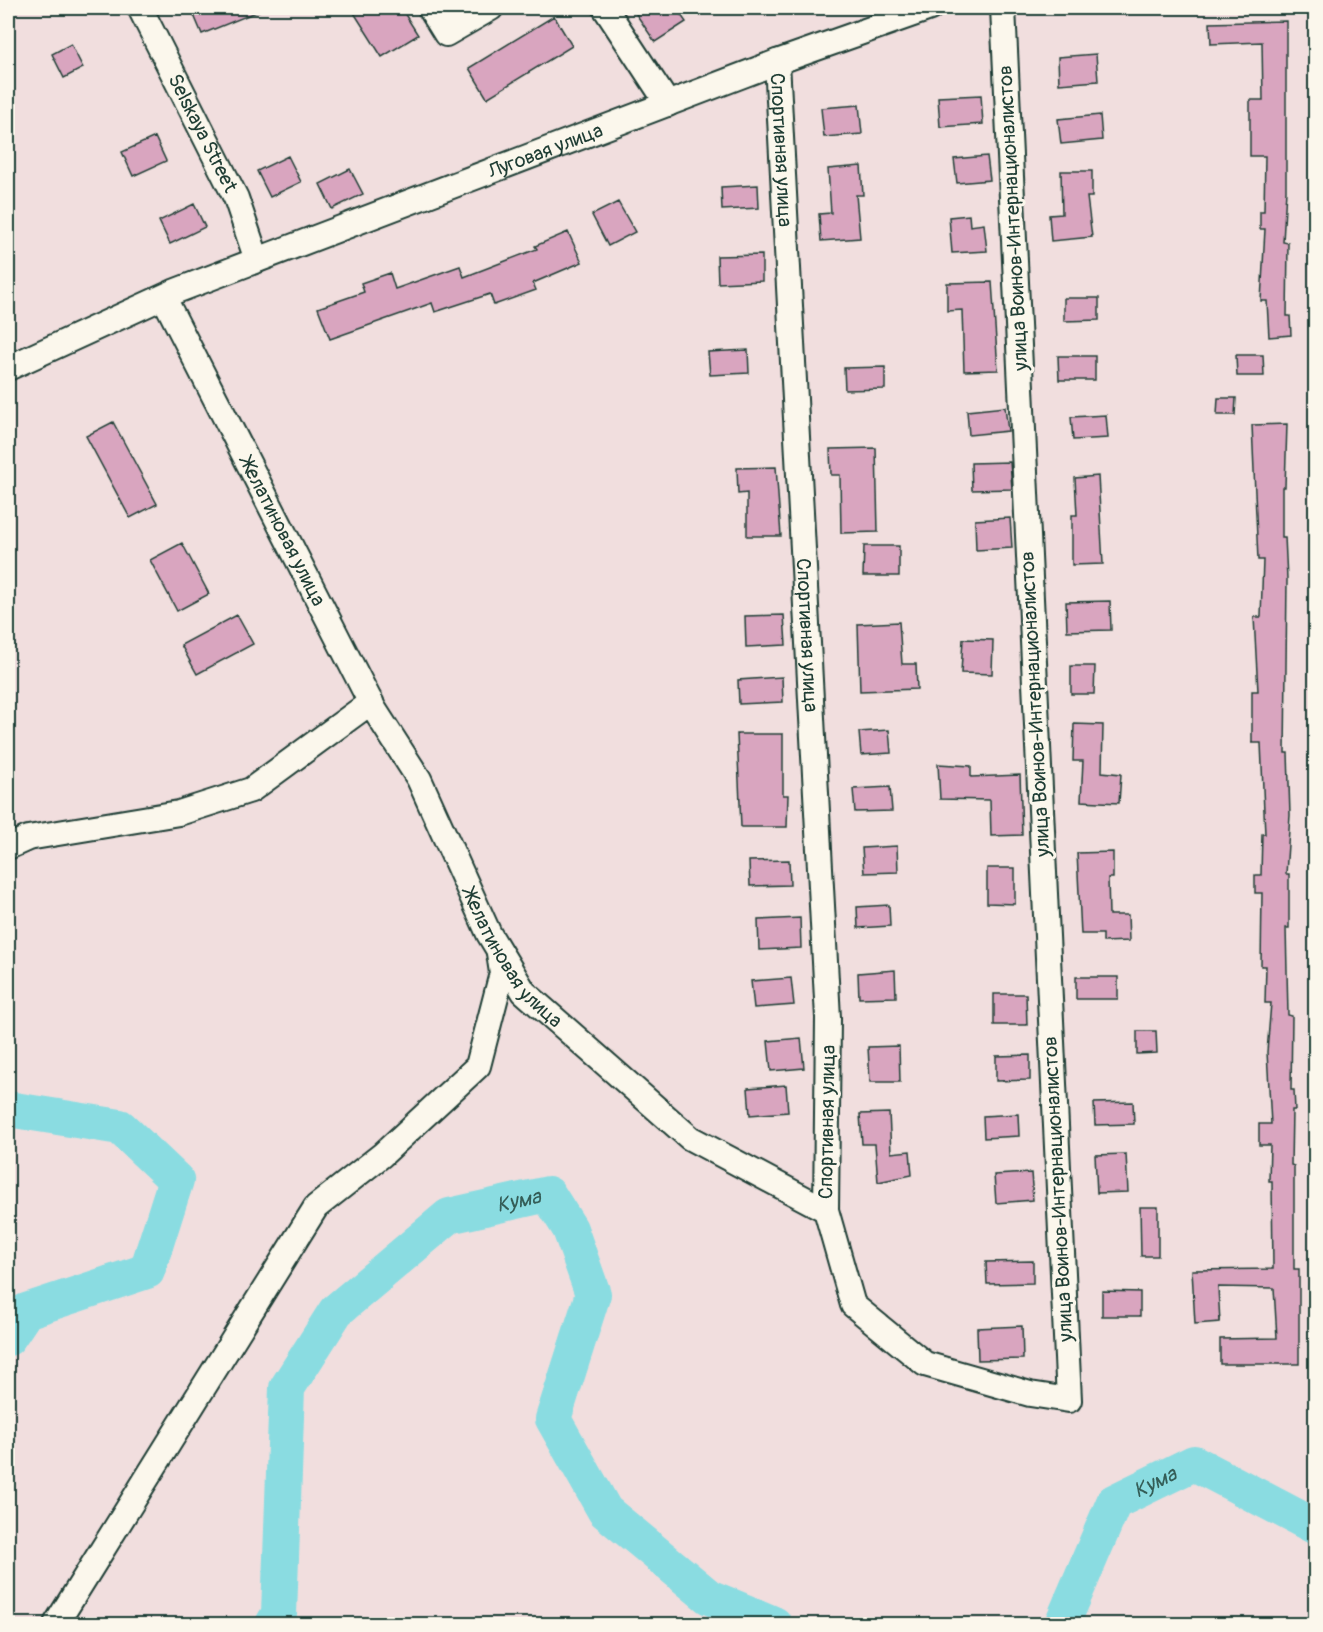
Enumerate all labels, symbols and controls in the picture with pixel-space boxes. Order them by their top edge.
street label: улица Воинов-Интернационалистов [993,65,1034,372]
street label: Selskaya Street [163,70,244,197]
street label: Спортивная улица [765,72,798,228]
street label: Луговая улица [483,117,606,184]
street label: Желатиновая улица [233,450,332,610]
street label: улица Воинов-Интернационалистов [1015,551,1056,858]
street label: Спортивная улица [791,557,824,713]
street label: Желатиновая улица [456,882,568,1033]
street label: улица Воинов-Интернационалистов [1038,1036,1079,1343]
street label: Спортивная улица [813,1045,841,1199]
water label: Кума [494,1182,545,1219]
water label: Кума [1129,1460,1182,1504]

